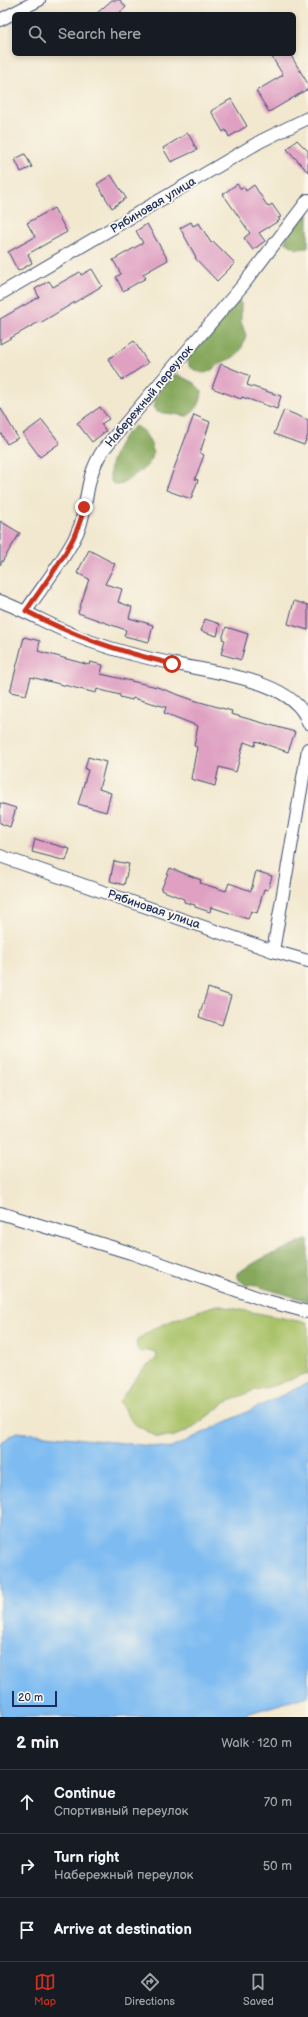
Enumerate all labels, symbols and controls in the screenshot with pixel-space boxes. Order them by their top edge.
search box [12,12,296,56]
icon: search [26,23,48,45]
text: Search here [58,25,141,44]
street label: Рябиновая улица [108,174,199,237]
street label: Набережный переулок [102,342,197,450]
route end [75,498,93,516]
route start [163,655,181,673]
street label: Рябиновая улица [106,887,202,932]
scale bar [12,1689,57,1708]
text: 20 m [18,1691,43,1704]
text: 2 min [16,1733,59,1753]
text: Walk · 120 m [221,1735,292,1751]
text: Continue [54,1784,116,1803]
icon: ahead [16,1791,38,1813]
text: 70 m [264,1794,292,1810]
text: Спортивный переулок [54,1803,188,1819]
text: Turn right [54,1848,119,1867]
icon: right [16,1855,38,1877]
text: 50 m [263,1858,292,1874]
text: Набережный переулок [54,1867,193,1883]
icon: arrive [16,1919,38,1941]
text: Arrive at destination [54,1920,192,1939]
tab: Map [34,1971,56,2008]
tab: Directions [124,1971,175,2008]
tab: Saved [243,1971,274,2008]

